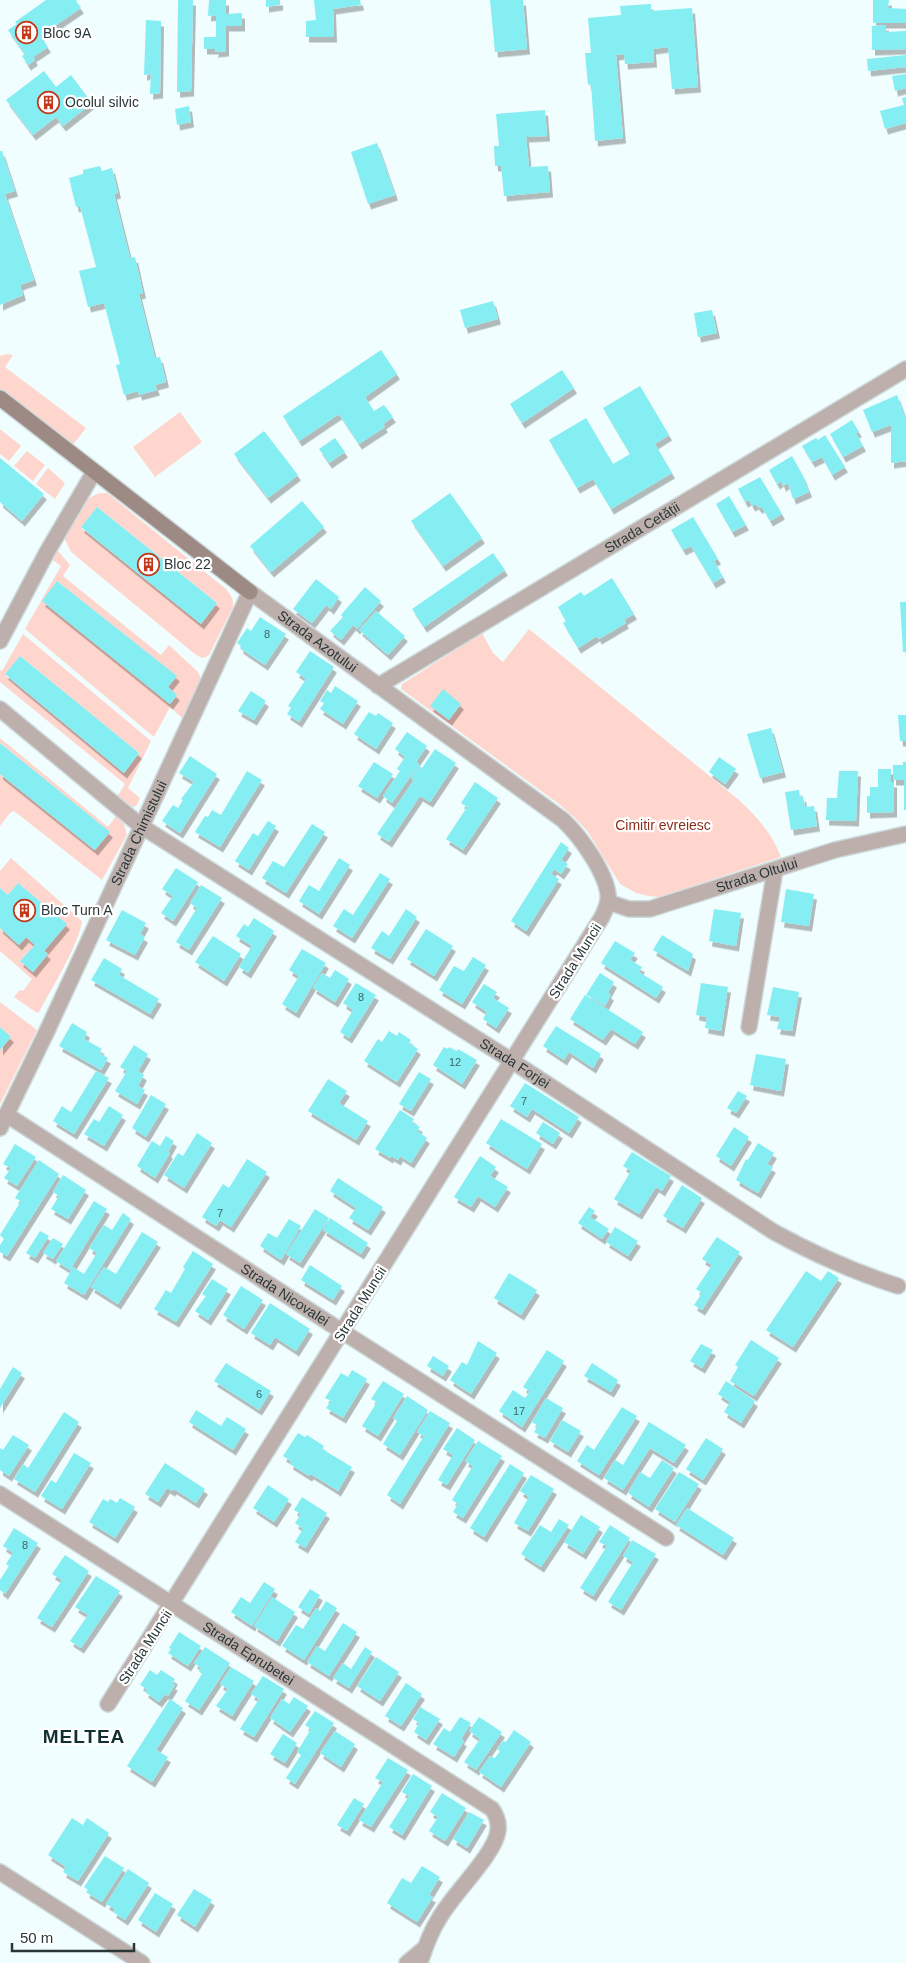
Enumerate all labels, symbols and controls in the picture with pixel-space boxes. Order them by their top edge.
building icon: Bloc 9A [15,21,39,45]
place label: Bloc 9A [43,25,92,41]
building icon: Ocolul silvic [37,90,61,114]
place label: Ocolul silvic [65,94,139,110]
street label: Strada Cetății [602,499,683,556]
building icon: Bloc 22 [136,552,160,576]
place label: Bloc 22 [164,556,211,572]
street label: Strada Azotului [275,607,360,675]
house number: 8 [264,628,270,640]
street label: Strada Chimistului [107,778,170,888]
park label: Cimitir evreiesc [615,817,711,833]
street label: Strada Oltului [714,854,799,896]
building icon: Bloc Turn A [13,898,37,922]
place label: Bloc Turn A [41,902,113,918]
street label: Strada Muncii [546,920,604,1002]
house number: 8 [358,991,364,1003]
street label: Strada Forjei [477,1035,553,1092]
house number: 12 [449,1056,461,1068]
house number: 7 [521,1095,527,1107]
house number: 7 [217,1207,223,1219]
street label: Strada Nicovalei [238,1260,332,1329]
street label: Strada Muncii [331,1263,389,1345]
house number: 6 [256,1388,262,1400]
house number: 17 [513,1405,525,1417]
house number: 8 [22,1539,28,1551]
street label: Strada Muncii [115,1607,175,1687]
street label: Strada Eprubetei [200,1618,297,1688]
district label: MELTEA [43,1726,125,1747]
scale bar [12,1920,135,1952]
text: 50 m [20,1929,53,1946]

